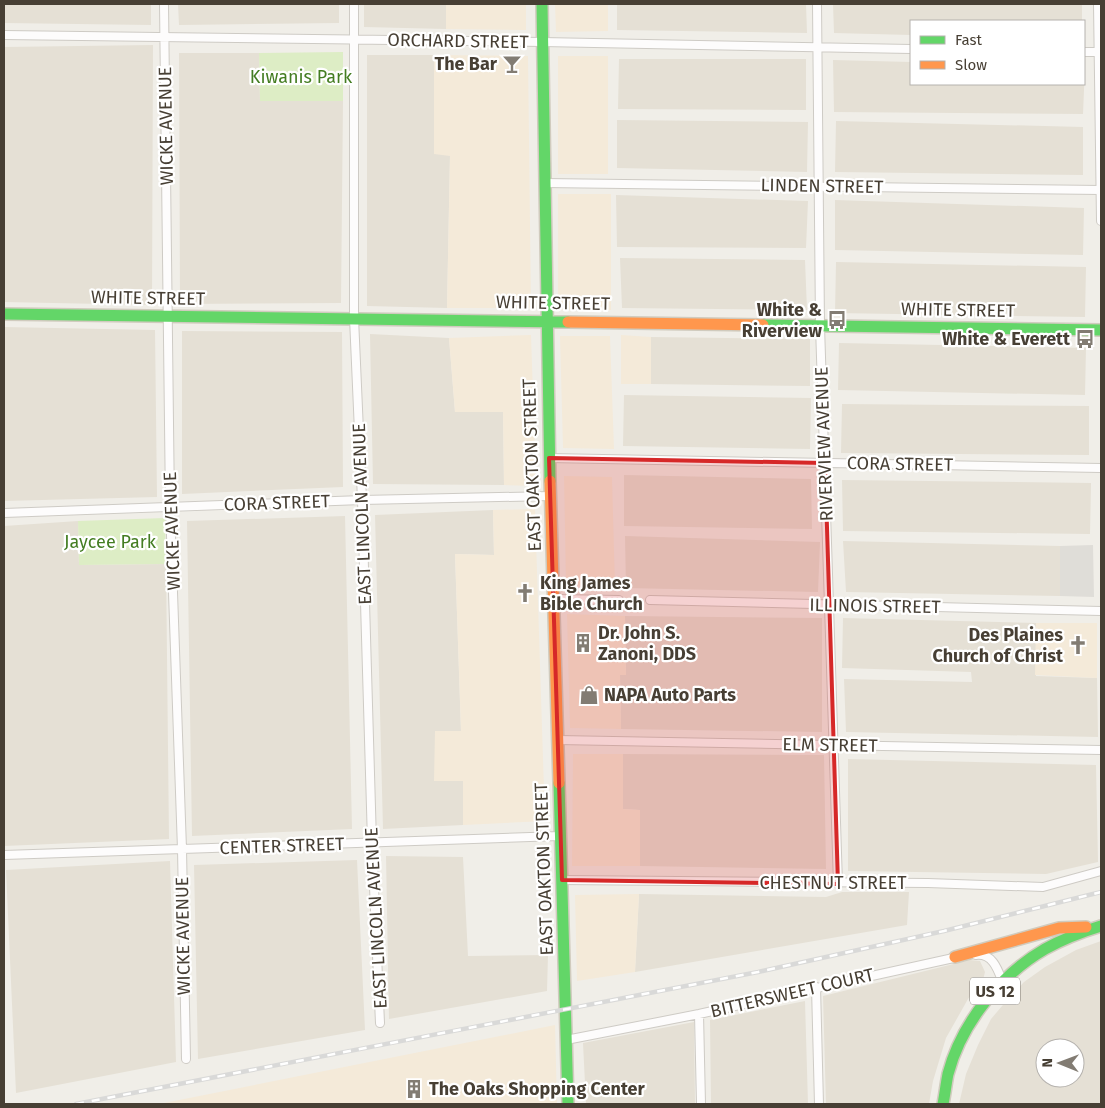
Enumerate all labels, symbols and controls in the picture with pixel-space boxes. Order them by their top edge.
legend [910,20,1085,85]
street label: ORCHARD STREET [387,29,529,53]
text: Fast [955,31,982,49]
place label: The Bar [435,53,498,75]
bar icon: The Bar [501,53,523,75]
text: Slow [955,56,987,74]
street label: WICKE AVENUE [154,66,178,186]
park label: Kiwanis Park [250,66,353,88]
street label: LINDEN STREET [760,174,884,198]
street label: WHITE STREET [91,286,206,310]
street label: WHITE STREET [496,291,611,315]
street label: WHITE STREET [901,298,1016,322]
place label: White & Riverview [742,299,823,342]
bus stop icon: White & Riverview [826,309,848,331]
place label: White & Everett [942,328,1071,350]
bus stop icon: White & Everett [1074,328,1096,350]
street label: RIVERVIEW AVENUE [810,366,838,522]
street label: EAST OAKTON STREET [518,377,546,552]
street label: EAST LINCOLN AVENUE [348,423,376,605]
street label: CORA STREET [847,452,954,476]
street label: WICKE AVENUE [159,471,185,591]
street label: CORA STREET [223,490,331,516]
park label: Jaycee Park [64,531,157,553]
place label: King James Bible Church [540,572,643,615]
church icon: King James Bible Church [514,582,536,604]
street label: ILLINOIS STREET [809,594,942,618]
place label: Dr. John S. Zanoni, DDS [598,622,696,665]
place label: Des Plaines Church of Christ [933,624,1064,667]
building icon: Dr. John S. Zanoni, DDS [572,632,594,654]
church icon: Des Plaines Church of Christ [1067,634,1089,656]
shop icon: NAPA Auto Parts [578,684,600,706]
place label: NAPA Auto Parts [604,684,736,706]
street label: ELM STREET [782,733,879,757]
street label: EAST OAKTON STREET [530,781,558,956]
street label: EAST LINCOLN AVENUE [360,827,392,1009]
street label: CENTER STREET [219,833,345,859]
street label: CHESTNUT STREET [760,872,907,894]
street label: WICKE AVENUE [171,876,195,996]
street label: BITTERSWEET COURT [708,963,877,1023]
road number: US 12 [970,978,1020,1004]
north arrow [1035,1038,1085,1088]
text: N [1039,1058,1056,1068]
building icon: The Oaks Shopping Center [403,1078,425,1100]
place label: The Oaks Shopping Center [429,1078,645,1100]

